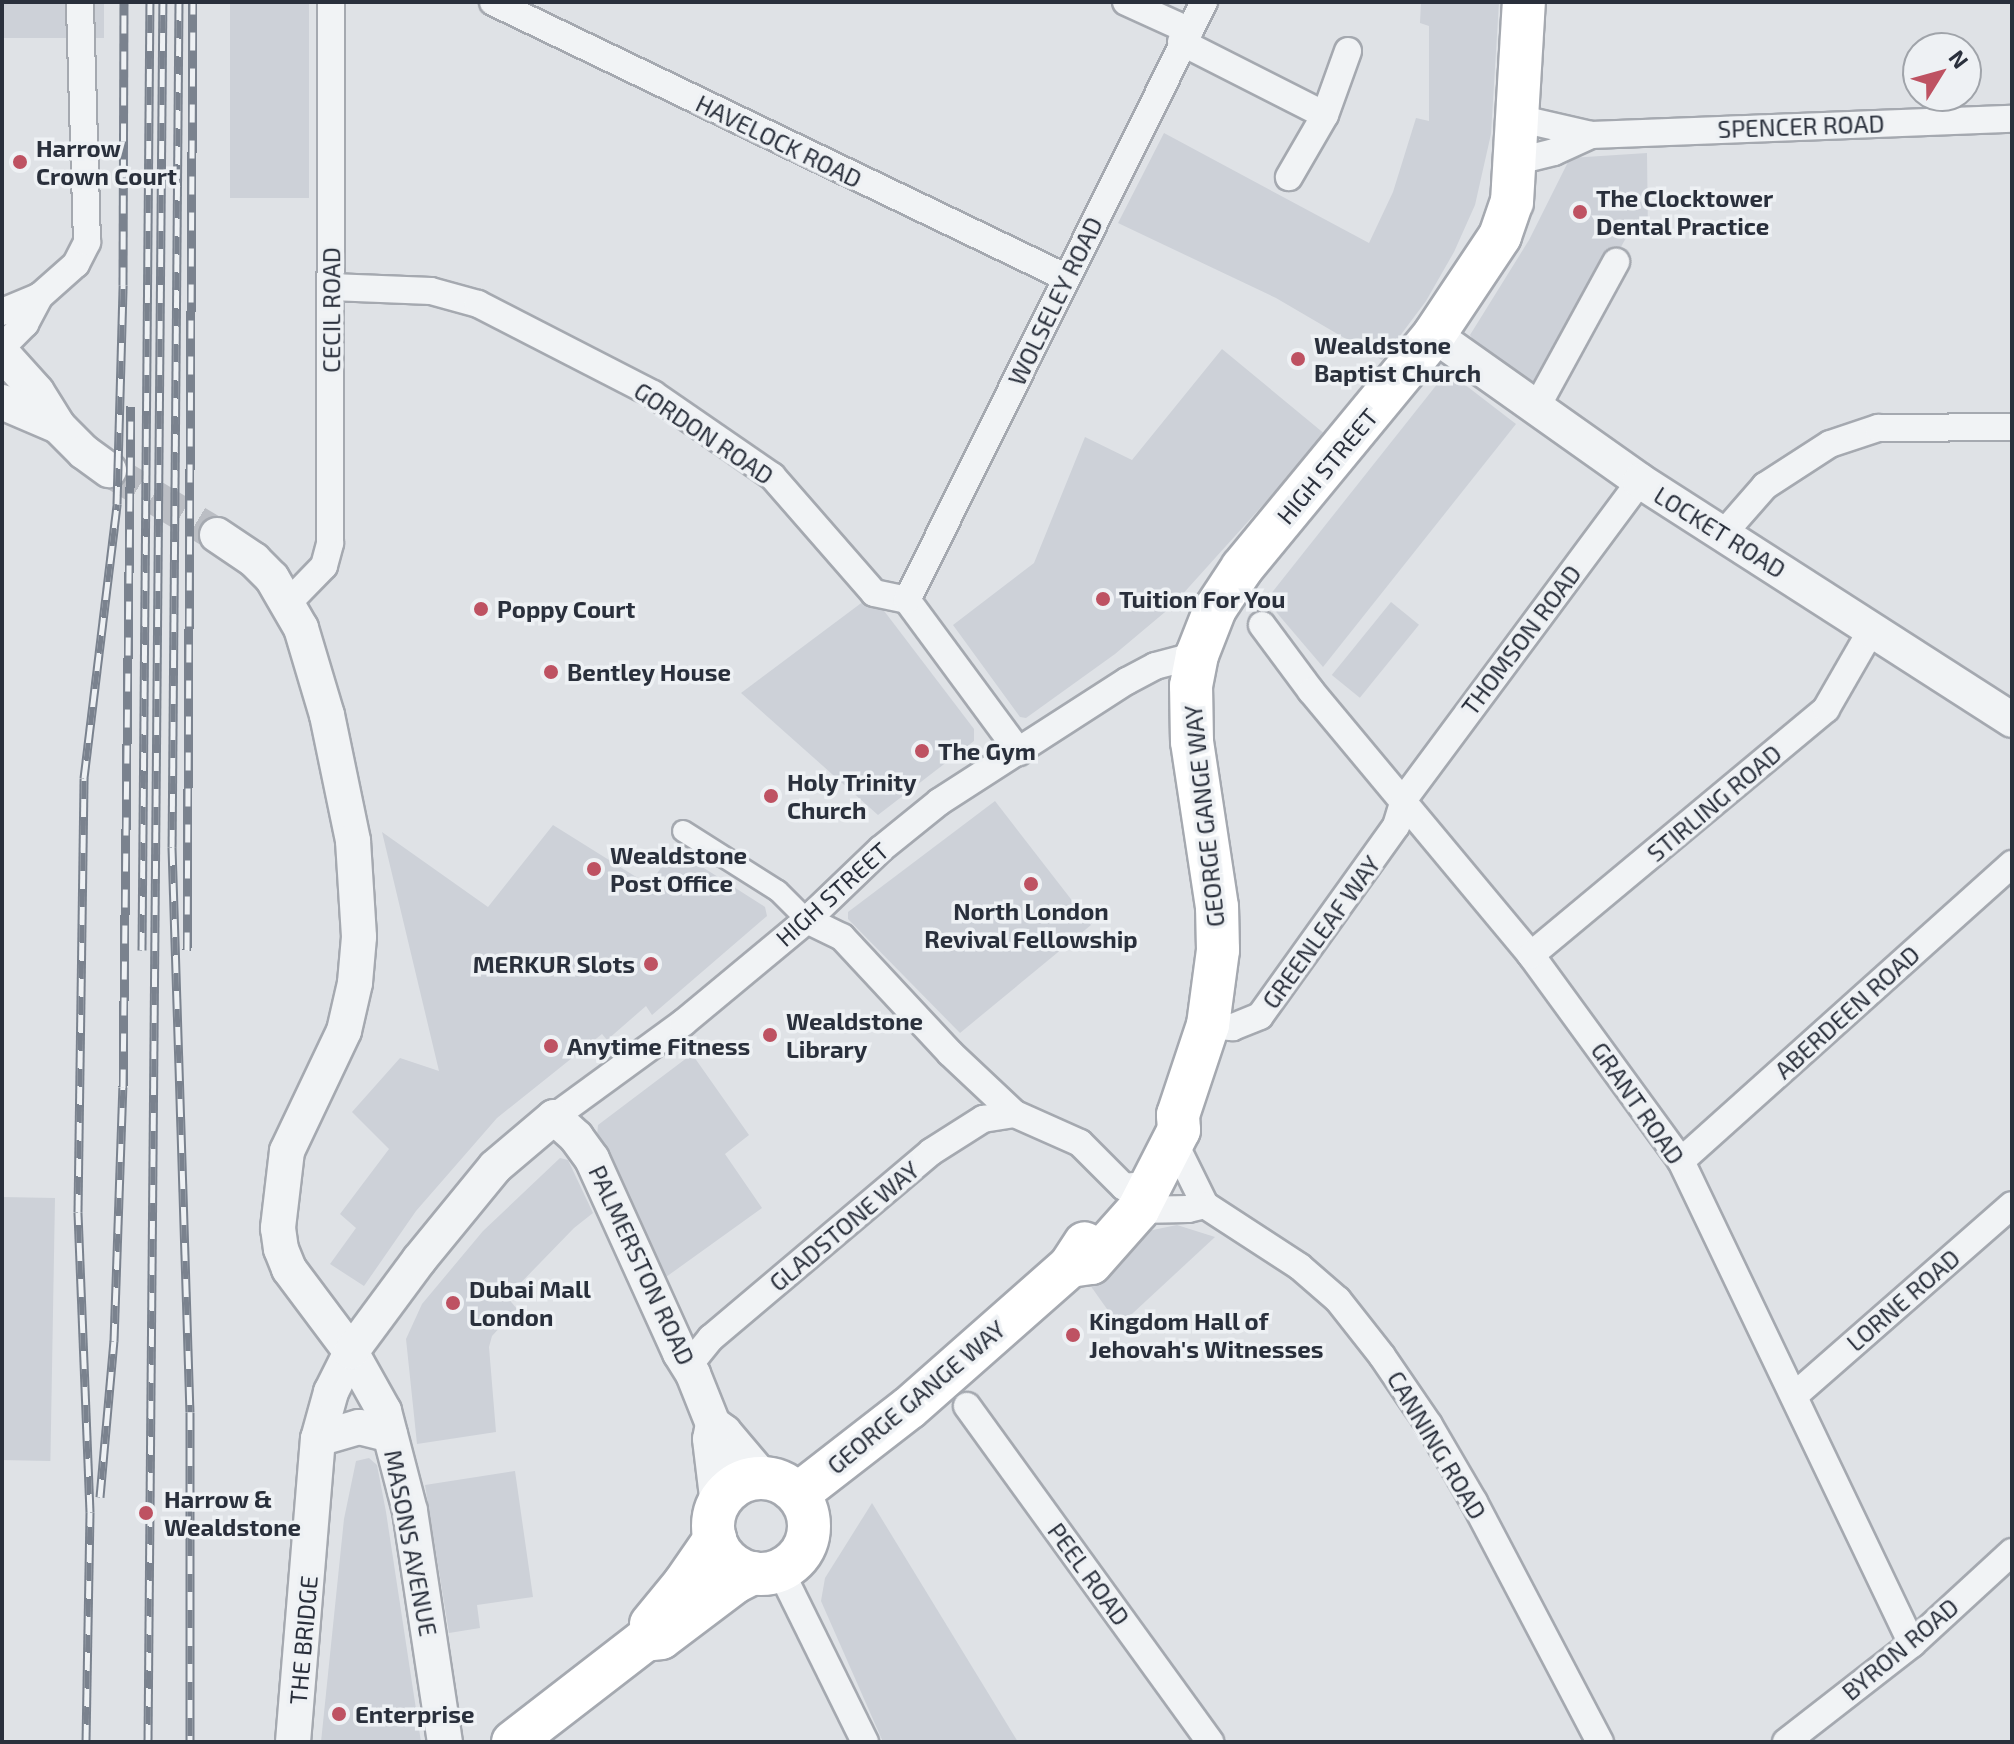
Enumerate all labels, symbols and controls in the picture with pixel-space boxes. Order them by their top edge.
north arrow [1902,32,1982,112]
text: N [1944,45,1975,73]
street label: HAVELOCK ROAD [691,88,867,194]
street label: SPENCER ROAD [1717,109,1885,143]
place label: Harrow Crown Court [36,134,177,190]
marker: Harrow Crown Court [11,153,29,171]
place label: The Clocktower Dental Practice [1596,184,1773,240]
marker: The Clocktower Dental Practice [1571,203,1589,221]
street label: WOLSELEY ROAD [1002,212,1108,390]
street label: CECIL ROAD [317,247,345,373]
place label: Wealdstone Baptist Church [1314,331,1481,387]
marker: Wealdstone Baptist Church [1289,350,1307,368]
street label: GORDON ROAD [629,376,779,490]
street label: HIGH STREET [1270,402,1384,530]
street label: LOCKET ROAD [1649,480,1791,584]
street label: THOMSON ROAD [1455,559,1587,721]
place label: Tuition For You [1119,585,1287,613]
marker: Tuition For You [1094,590,1112,608]
place label: Poppy Court [497,595,636,623]
marker: Poppy Court [472,600,490,618]
place label: Bentley House [567,658,731,686]
marker: Bentley House [542,663,560,681]
street label: GEORGE GANGE WAY [1178,703,1230,929]
place label: The Gym [938,737,1036,765]
street label: STIRLING ROAD [1641,739,1787,867]
marker: The Gym [913,742,931,760]
place label: Holy Trinity Church [787,768,918,824]
marker: Holy Trinity Church [762,787,780,805]
street label: HIGH STREET [770,836,894,952]
place label: Wealdstone Post Office [610,841,747,897]
street label: GREENLEAF WAY [1256,850,1386,1014]
marker: Wealdstone Post Office [585,860,603,878]
marker: North London Revival Fellowship [1022,875,1040,893]
place label: North London Revival Fellowship [924,897,1138,953]
street label: ABERDEEN ROAD [1769,939,1925,1085]
place label: MERKUR Slots [473,950,635,978]
marker: MERKUR Slots [642,955,660,973]
place label: Wealdstone Library [786,1007,923,1063]
marker: Wealdstone Library [761,1026,779,1044]
place label: Anytime Fitness [567,1032,750,1060]
street label: GRANT ROAD [1585,1036,1691,1170]
marker: Anytime Fitness [542,1037,560,1055]
street label: GLADSTONE WAY [763,1155,925,1297]
street label: PALMERSTON ROAD [583,1161,701,1369]
street label: LORNE ROAD [1841,1243,1965,1357]
place label: Dubai Mall London [469,1275,591,1331]
marker: Dubai Mall London [444,1294,462,1312]
place label: Kingdom Hall of Jehovah's Witnesses [1089,1307,1324,1363]
street label: GEORGE GANGE WAY [821,1314,1011,1480]
marker: Kingdom Hall of Jehovah's Witnesses [1064,1326,1082,1344]
street label: CANNING ROAD [1381,1366,1493,1524]
street label: MASONS AVENUE [379,1447,443,1639]
place label: Harrow & Wealdstone [164,1485,301,1541]
marker: Harrow & Wealdstone [135,1502,157,1524]
street label: PEEL ROAD [1042,1517,1136,1631]
street label: THE BRIDGE [283,1574,323,1706]
street label: BYRON ROAD [1836,1592,1964,1706]
place label: Enterprise [355,1700,474,1728]
marker: Enterprise [330,1705,348,1723]

